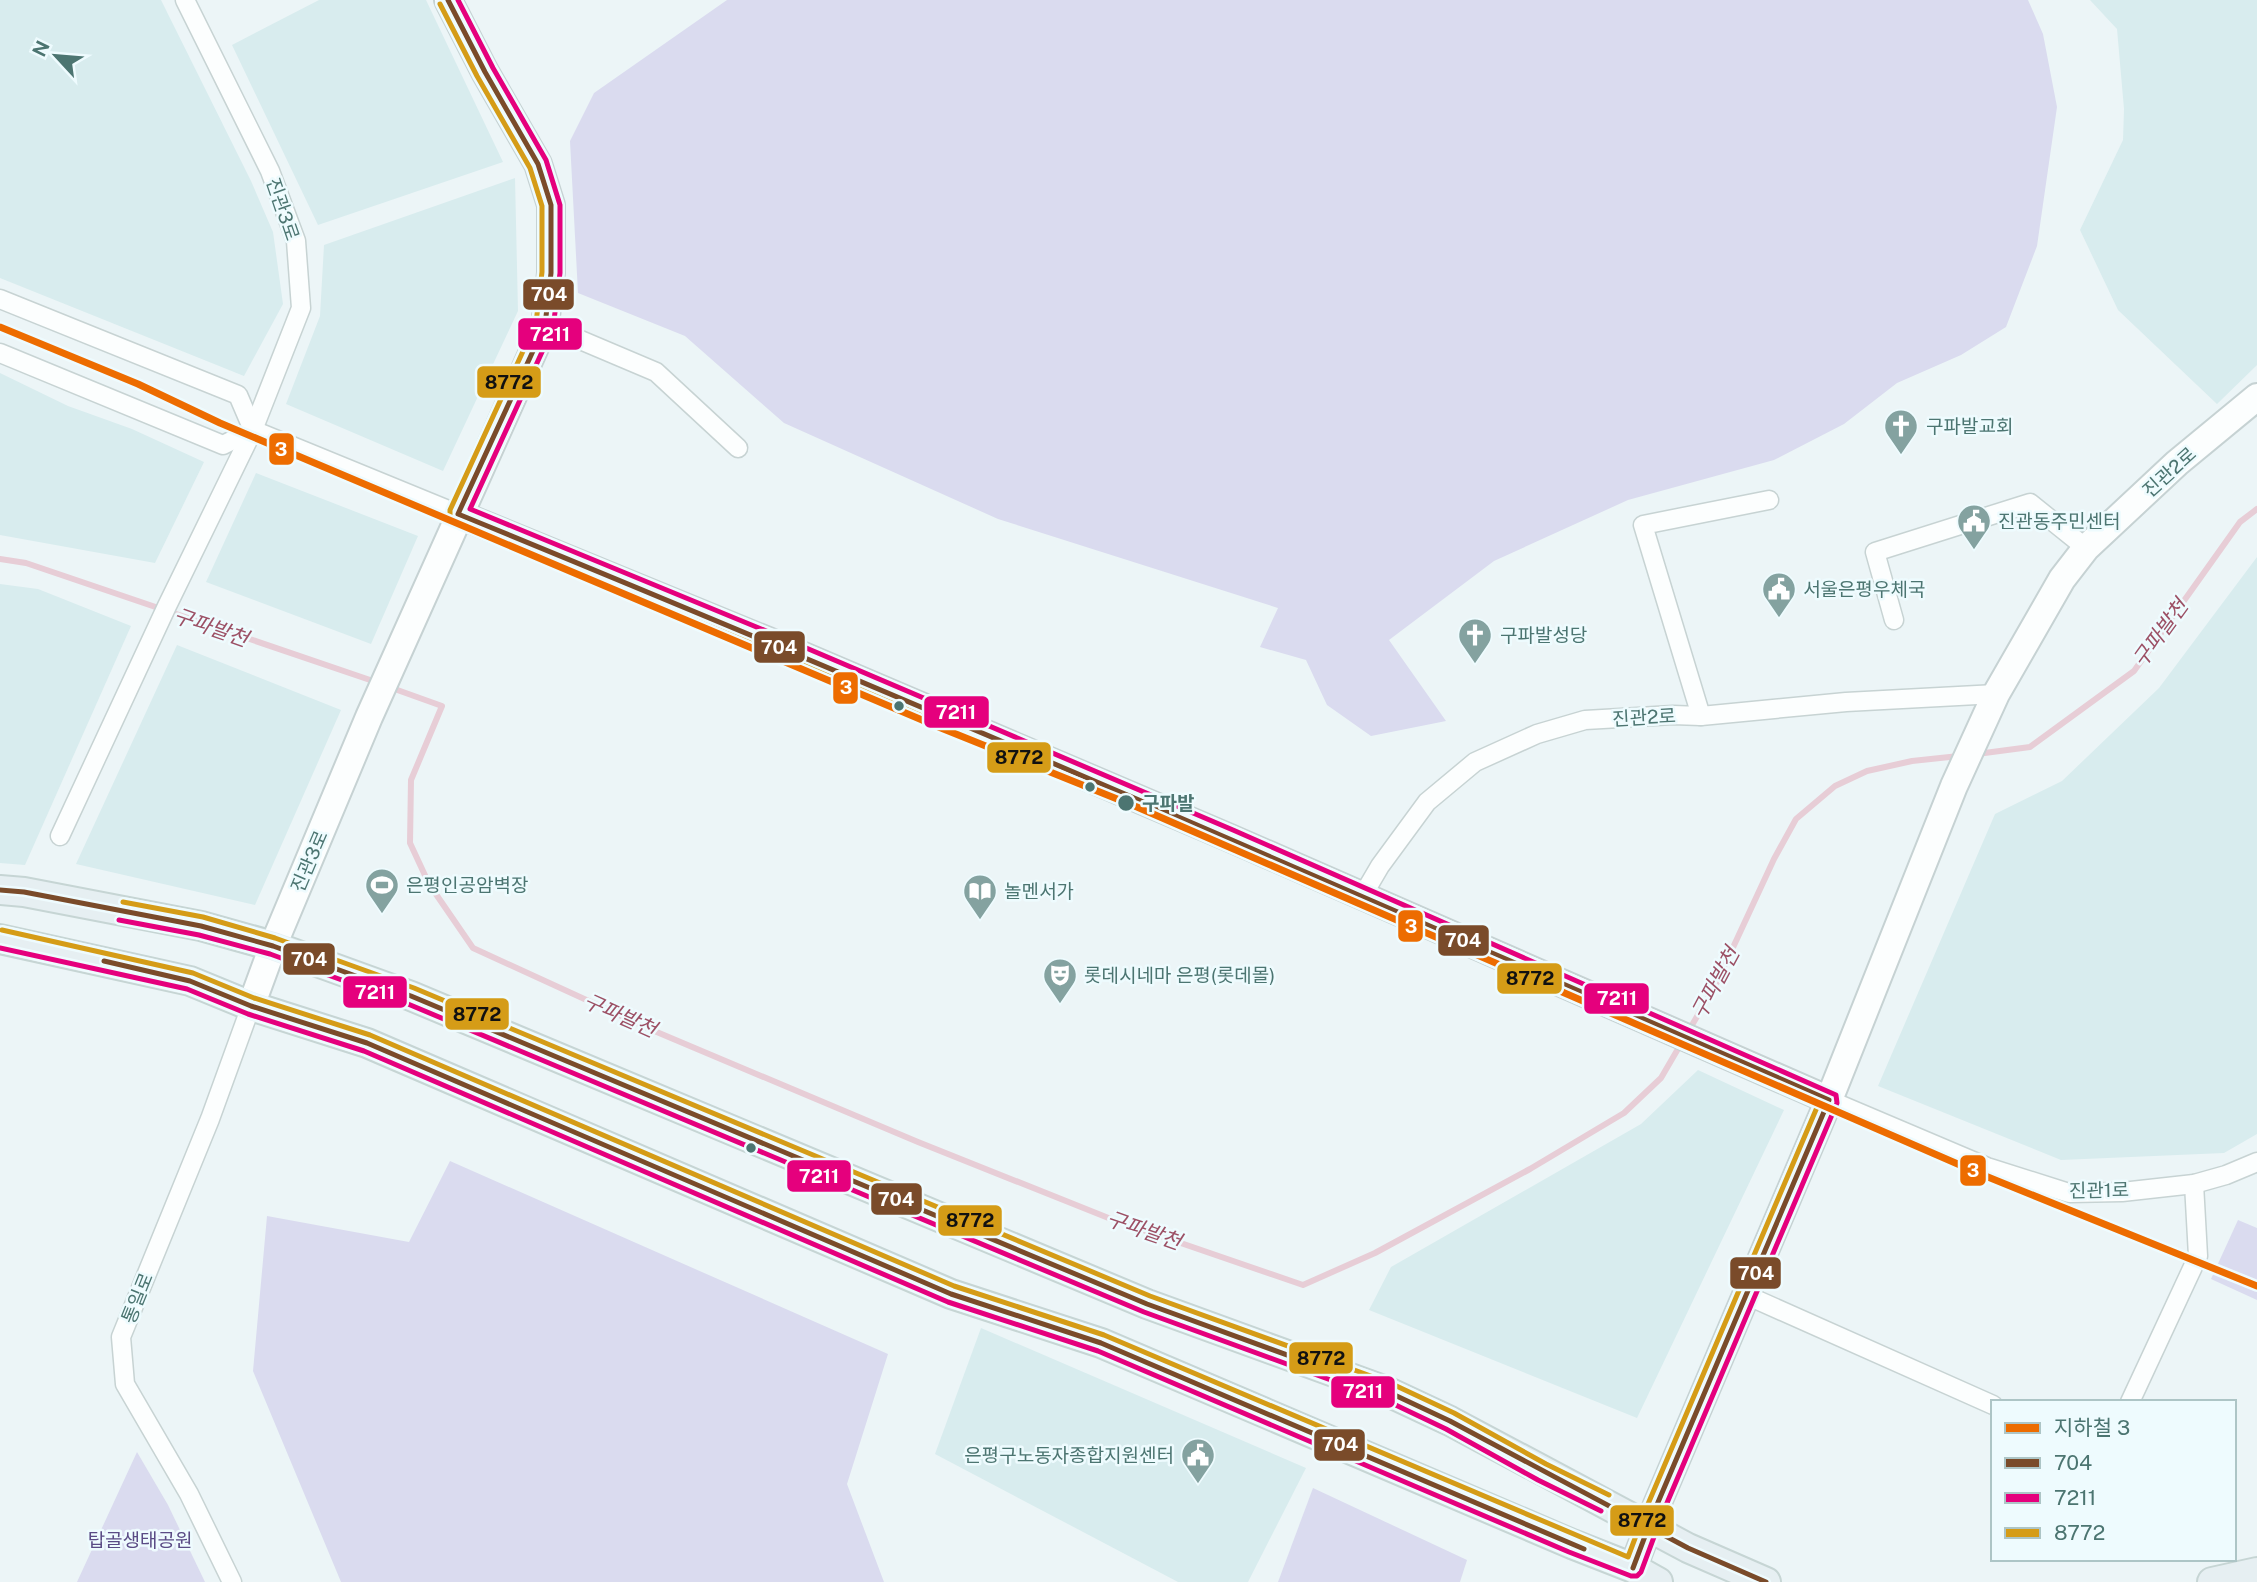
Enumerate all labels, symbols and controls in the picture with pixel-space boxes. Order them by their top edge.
north arrow [21,21,91,91]
text: N [28,37,54,60]
street label: 진관3로 [262,175,304,243]
line badge: 704 [522,278,575,311]
text: 704 [531,283,567,305]
line badge: 7211 [517,317,583,351]
text: 7211 [530,323,570,345]
line badge: 8772 [476,365,542,399]
text: 8772 [485,371,533,393]
church icon: 구파발교회 [1882,407,1920,456]
place label: 구파발교회 [1926,415,2013,437]
line badge: 3 [268,432,295,466]
text: 3 [275,438,287,460]
street label: 진관2로 [2138,442,2200,502]
public building icon: 진관동주민센터 [1955,502,1993,551]
place label: 진관동주민센터 [1998,510,2120,532]
public building icon: 서울은평우체국 [1760,570,1798,619]
place label: 서울은평우체국 [1803,578,1925,600]
water label: 구파발천 [2127,592,2194,672]
water label: 구파발천 [170,603,254,652]
church icon: 구파발성당 [1456,616,1494,665]
place label: 구파발성당 [1500,624,1587,646]
line badge: 704 [753,630,806,664]
text: 704 [761,636,797,658]
line badge: 3 [832,671,859,705]
text: 3 [840,676,852,698]
line badge: 7211 [923,695,990,729]
unlabelled marker [892,699,906,713]
text: 7211 [936,701,976,723]
street label: 진관2로 [1612,704,1676,730]
line badge: 8772 [986,741,1052,774]
text: 8772 [995,746,1043,768]
unlabelled marker [1083,780,1097,794]
place label: 구파발 [1142,792,1194,814]
marker: 구파발 [1116,793,1136,813]
street label: 진관3로 [286,827,332,895]
sports icon: 은평인공암벽장 [363,866,401,915]
library icon: 놀멘서가 [961,872,999,921]
place label: 은평인공암벽장 [406,874,528,896]
place label: 놀멘서가 [1004,880,1074,902]
line badge: 3 [1397,909,1424,943]
text: 3 [1405,915,1417,937]
line badge: 704 [1437,924,1490,957]
text: 704 [1445,929,1481,951]
water label: 구파발천 [1686,941,1745,1023]
line badge: 704 [282,942,336,976]
text: 704 [291,948,327,970]
theatre icon: 롯데시네마 은평(롯데몰) [1041,956,1079,1005]
line badge: 8772 [1496,962,1563,995]
place label: 롯데시네마 은평(롯데몰) [1084,964,1275,986]
text: 8772 [1506,967,1554,989]
line badge: 7211 [342,975,408,1009]
text: 7211 [355,981,395,1003]
line badge: 7211 [1583,982,1650,1015]
text: 7211 [1597,987,1637,1009]
water label: 구파발천 [580,988,663,1043]
line badge: 8772 [444,997,510,1031]
text: 8772 [453,1003,501,1025]
unlabelled marker [744,1141,758,1155]
line badge: 3 [1959,1154,1987,1187]
line badge: 7211 [786,1159,852,1193]
text: 3 [1967,1159,1979,1181]
text: 7211 [799,1165,839,1187]
street label: 진관1로 [2069,1178,2129,1202]
line badge: 704 [870,1182,923,1216]
text: 704 [878,1188,914,1210]
line badge: 8772 [937,1204,1003,1237]
water label: 구파발천 [1103,1206,1187,1255]
text: 8772 [946,1209,994,1231]
line badge: 704 [1729,1256,1782,1290]
text: 704 [1738,1262,1774,1284]
street label: 통일로 [117,1270,157,1326]
line badge: 8772 [1288,1341,1354,1375]
text: 8772 [1297,1347,1345,1369]
line badge: 7211 [1330,1375,1396,1409]
text: 7211 [1343,1380,1383,1402]
legend [1991,1400,2236,1561]
text: 지하철 3 [2054,1415,2130,1440]
line badge: 704 [1313,1428,1366,1462]
text: 704 [1322,1433,1358,1455]
public building icon: 은평구노동자종합지원센터 [1179,1436,1217,1485]
place label: 은평구노동자종합지원센터 [964,1444,1174,1466]
text: 704 [2054,1450,2092,1475]
text: 7211 [2054,1485,2096,1510]
line badge: 8772 [1609,1504,1675,1537]
text: 8772 [1618,1509,1666,1531]
text: 8772 [2054,1520,2105,1545]
park label: 탑골생태공원 [88,1529,192,1551]

